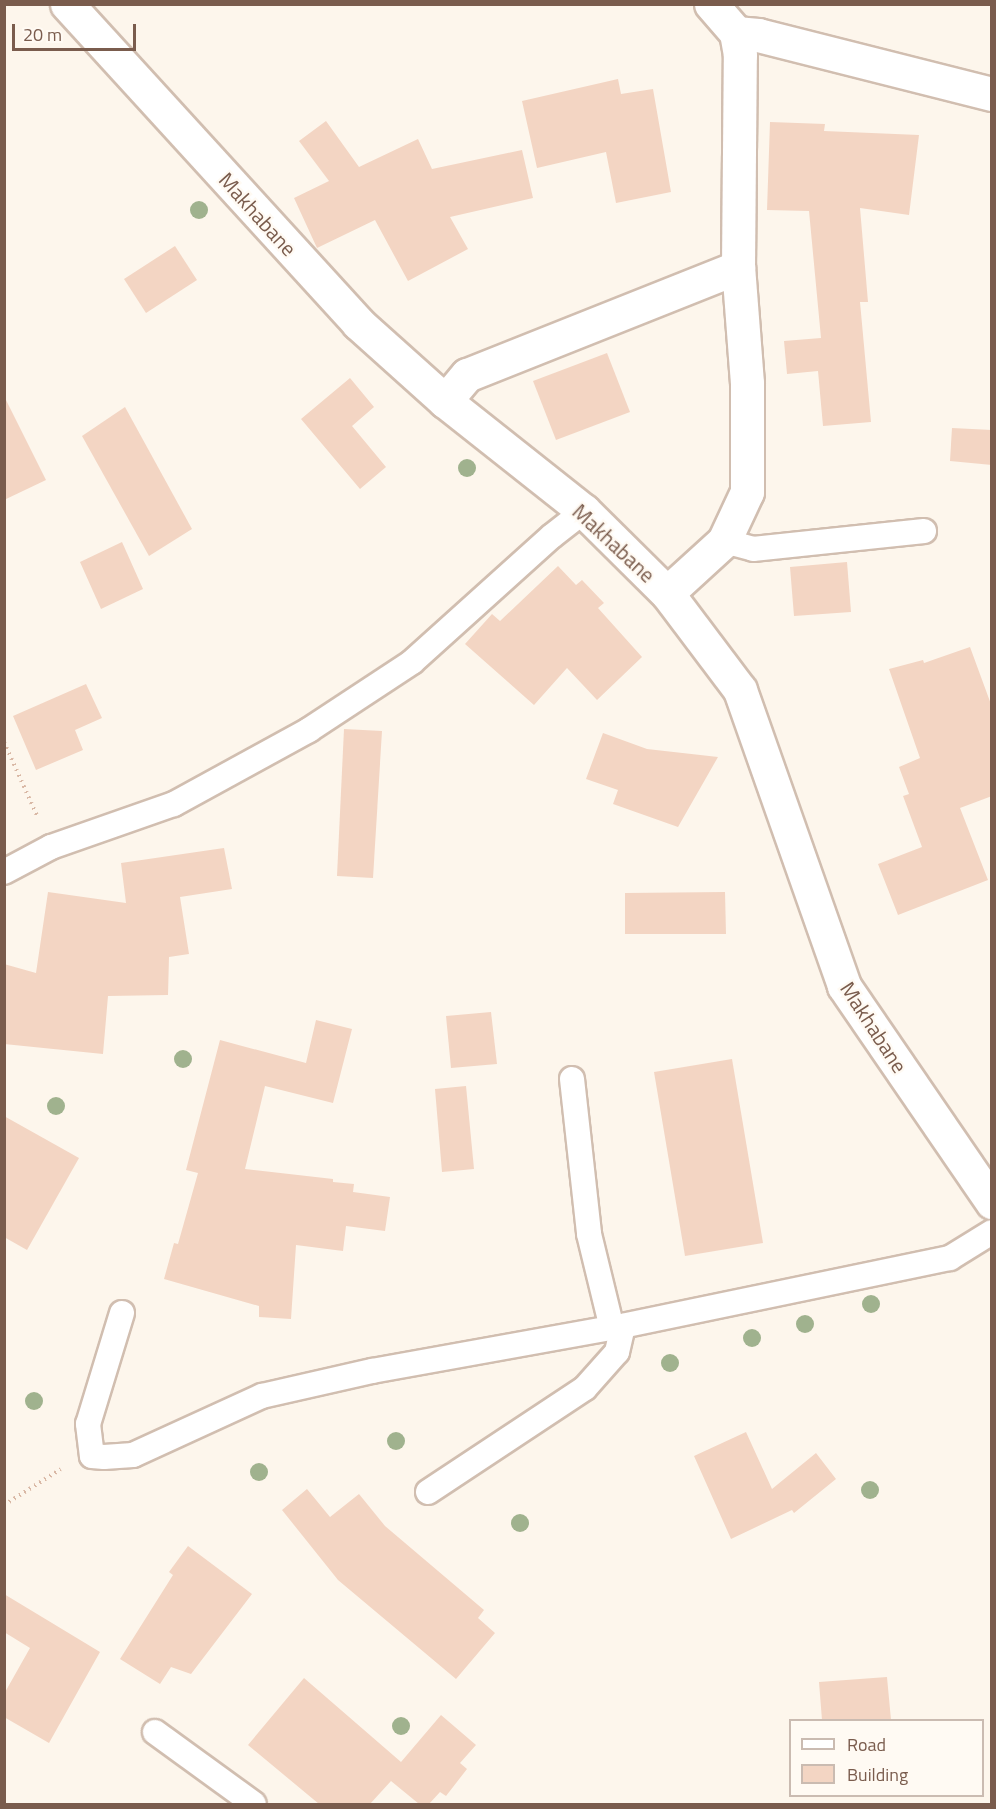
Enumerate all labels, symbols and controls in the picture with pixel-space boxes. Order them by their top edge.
scale bar [15,12,140,50]
text: 20 m [23,21,62,48]
street label: Makhabane [214,167,302,261]
street label: Makhabane [568,499,660,587]
street label: Makhabane [835,977,913,1077]
legend [789,1719,984,1797]
text: Road [847,1731,886,1758]
text: Building [847,1761,908,1788]

